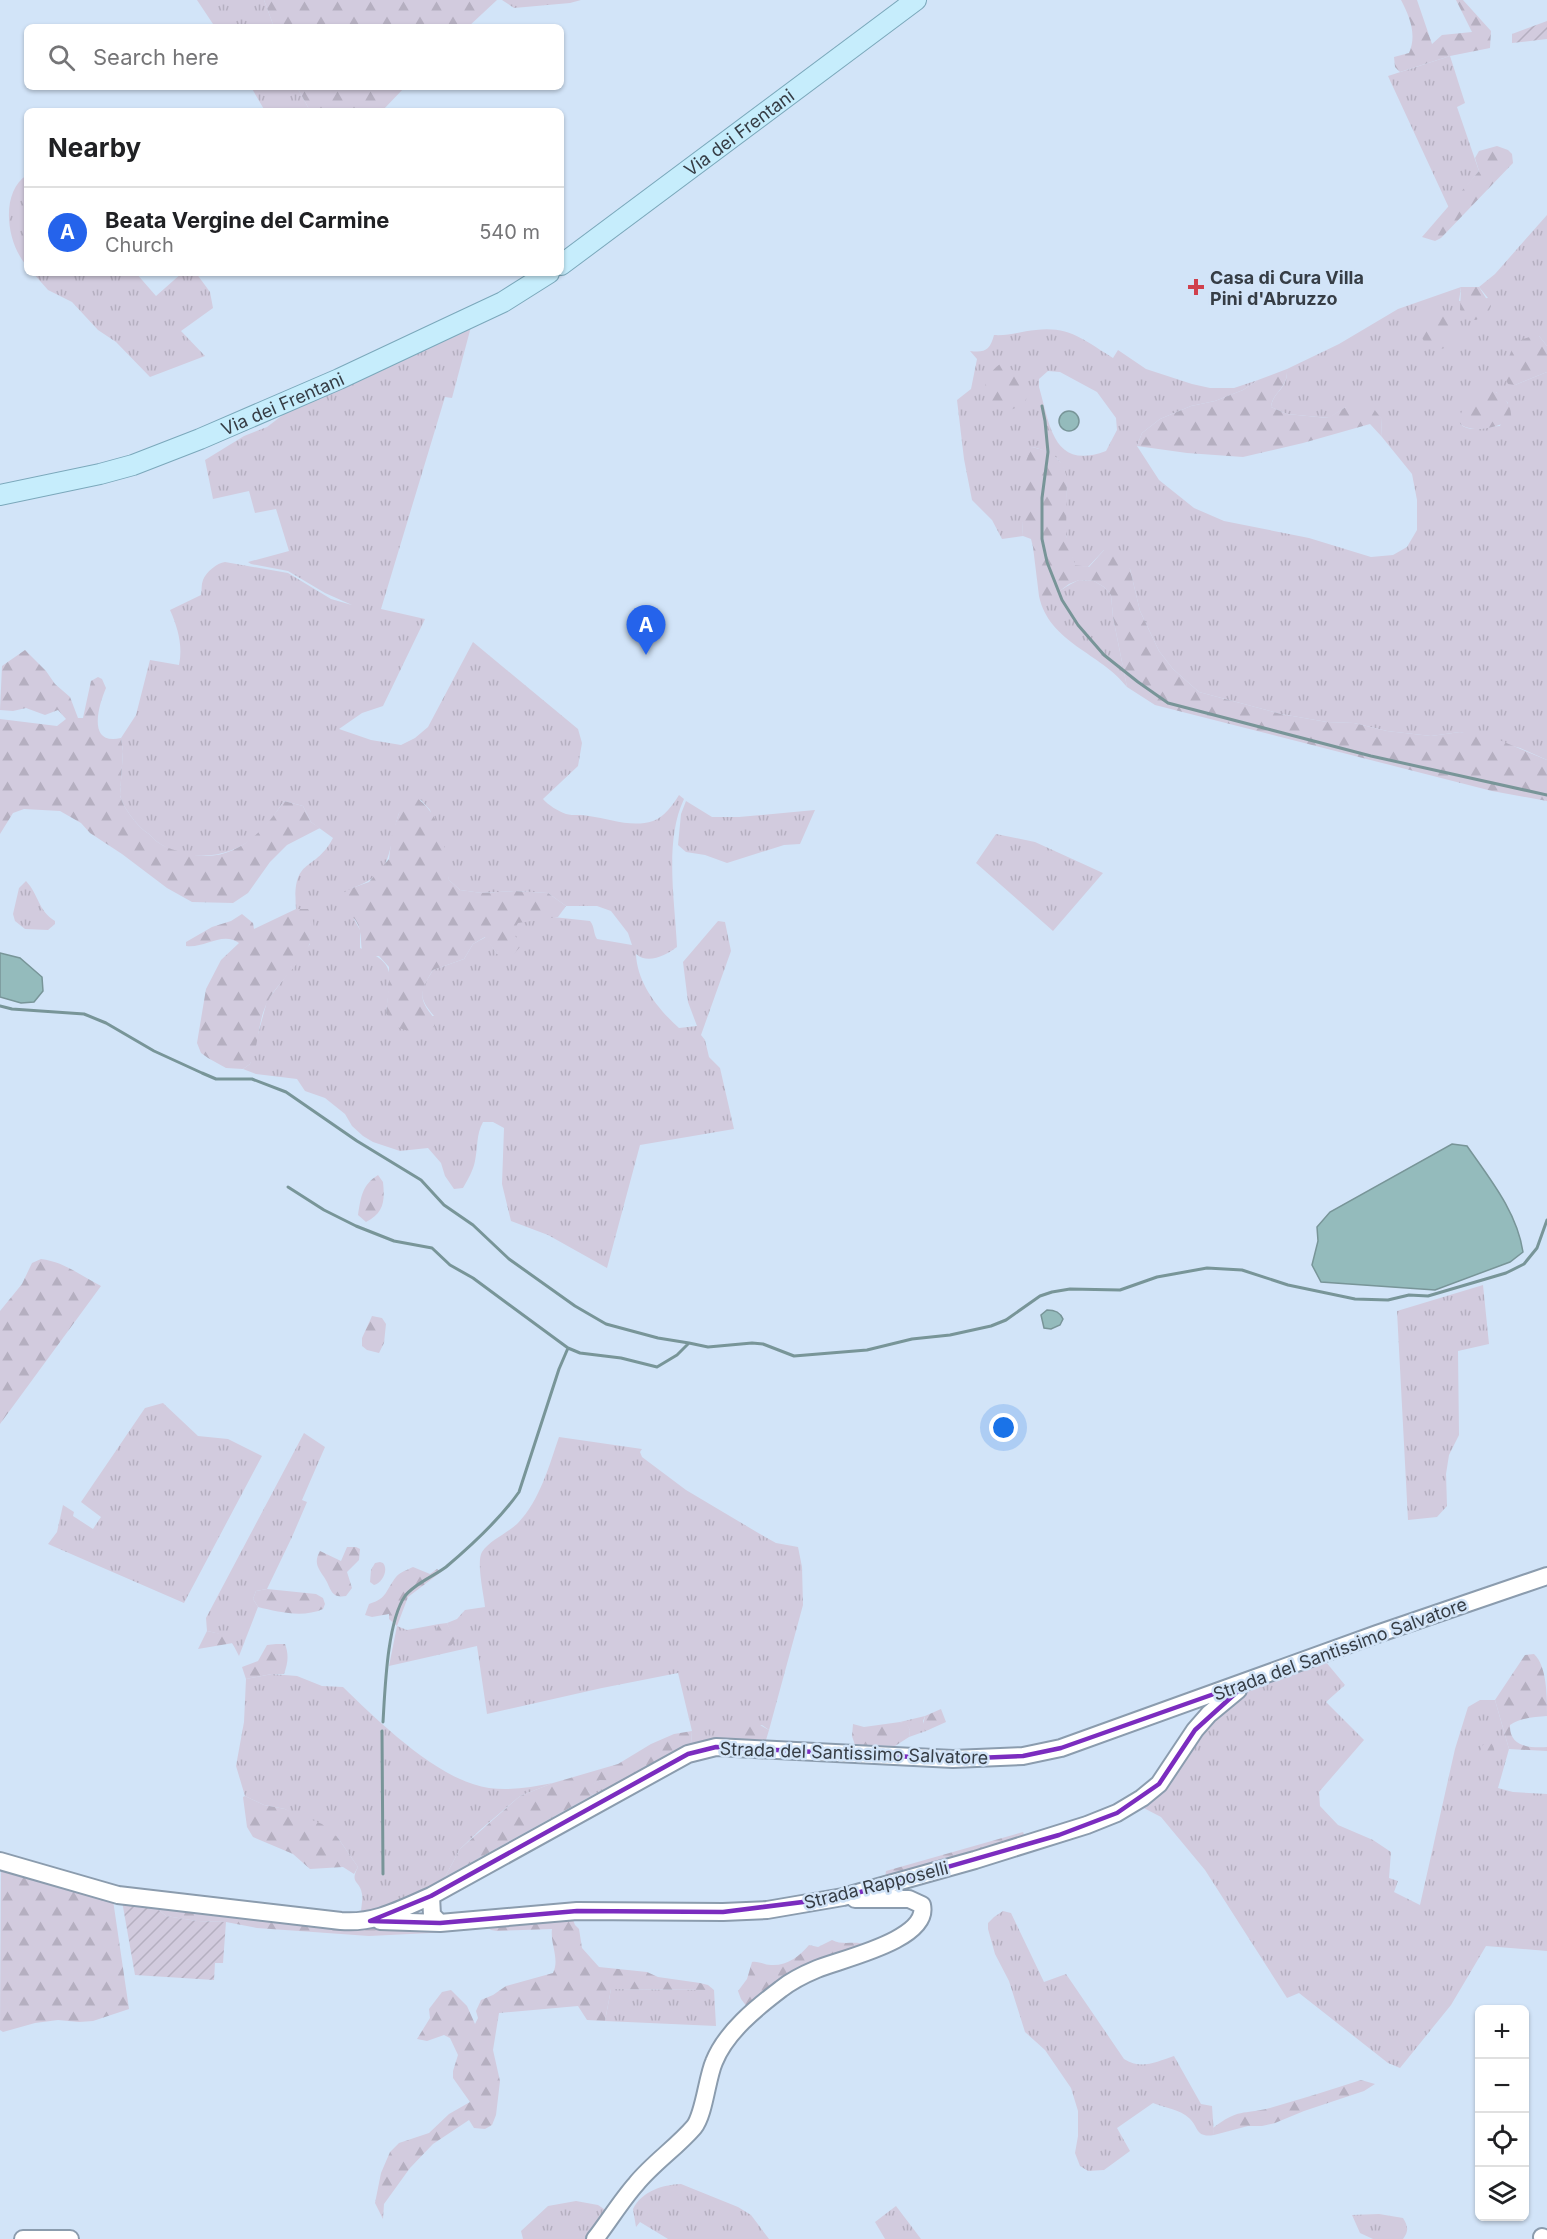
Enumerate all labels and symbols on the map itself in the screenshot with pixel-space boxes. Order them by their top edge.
street label: Via dei Frentani [680,84,798,180]
place label: Casa di Cura Villa Pini d'Abruzzo [1210,267,1364,309]
marker: Casa di Cura Villa Pini d'Abruzzo [1187,278,1205,296]
street label: Via dei Frentani [218,368,347,439]
pin: A [626,606,666,655]
your location [989,1413,1018,1442]
street label: Strada del Santissimo Salvatore [1210,1593,1470,1705]
street label: Strada del Santissimo Salvatore [719,1738,989,1768]
street label: Strada Rapposelli [802,1857,950,1913]

